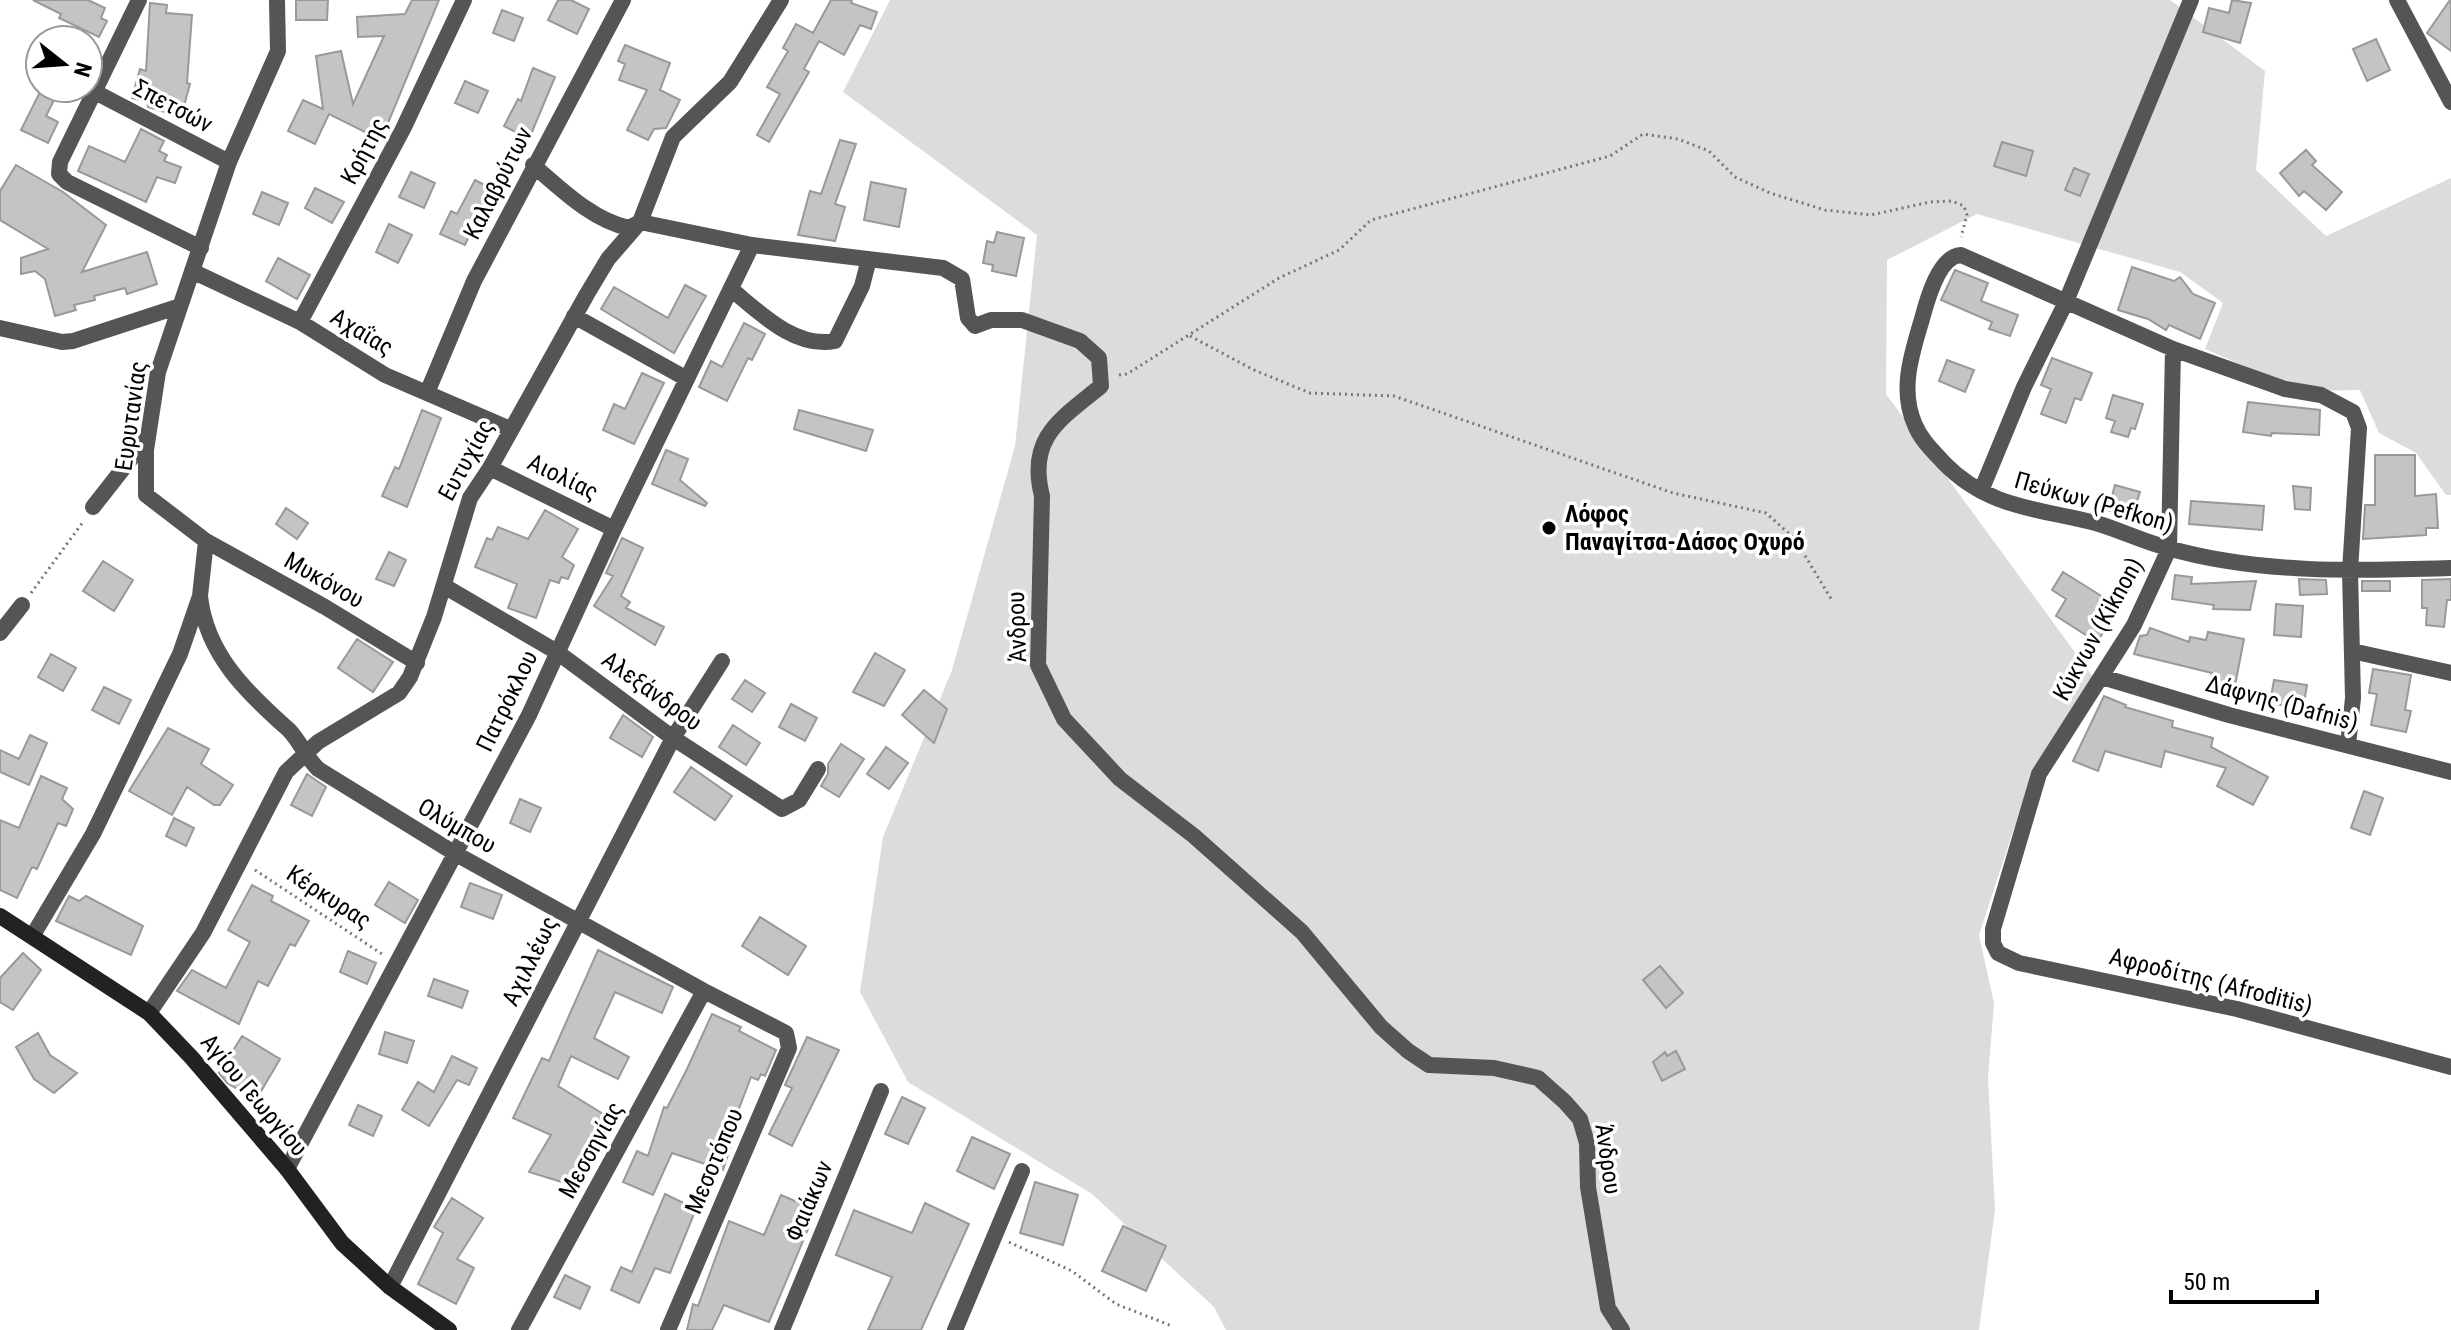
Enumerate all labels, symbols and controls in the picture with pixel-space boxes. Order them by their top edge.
north arrow [24,24,104,104]
text: N [69,60,97,80]
street label: Σπετσών [128,73,218,139]
street label: Κρήτης [335,113,393,189]
street label: Καλαβρύτων [458,122,538,244]
street label: Αχαΐας [326,303,398,361]
street label: Ευρυτανίας [109,360,153,472]
street label: Ευτυχίας [432,415,500,505]
street label: Αιολίας [523,448,603,506]
street label: Πεύκων (Pefkon) [2011,466,2177,538]
place label: Λόφος Παναγίτσα-Δάσος Οχυρό [1565,500,1805,556]
marker: Λόφος Παναγίτσα-Δάσος Οχυρό [1540,519,1558,537]
street label: Μυκόνου [279,546,369,614]
street label: Κύκνων (Kiknon) [2047,553,2149,705]
street label: Άνδρου [1002,591,1032,663]
street label: Αλεξάνδρου [597,645,707,737]
street label: Πατρόκλου [471,646,543,756]
street label: Δάφνης (Dafnis) [2203,669,2361,737]
street label: Ολύμπου [413,793,501,859]
street label: Κέρκυρας [282,859,376,935]
street label: Αχιλλέως [496,912,564,1010]
street label: Αφροδίτης (Afroditis) [2106,942,2316,1020]
street label: Αγίου Γεωργίου [195,1028,313,1162]
street label: Μεσσηνίας [553,1097,629,1203]
street label: Μεσοτόπου [679,1104,749,1218]
street label: Άνδρου [1589,1122,1627,1196]
street label: Φαιάκων [780,1157,838,1245]
scale bar [2171,1254,2317,1304]
text: 50 m [2183,1268,2230,1296]

